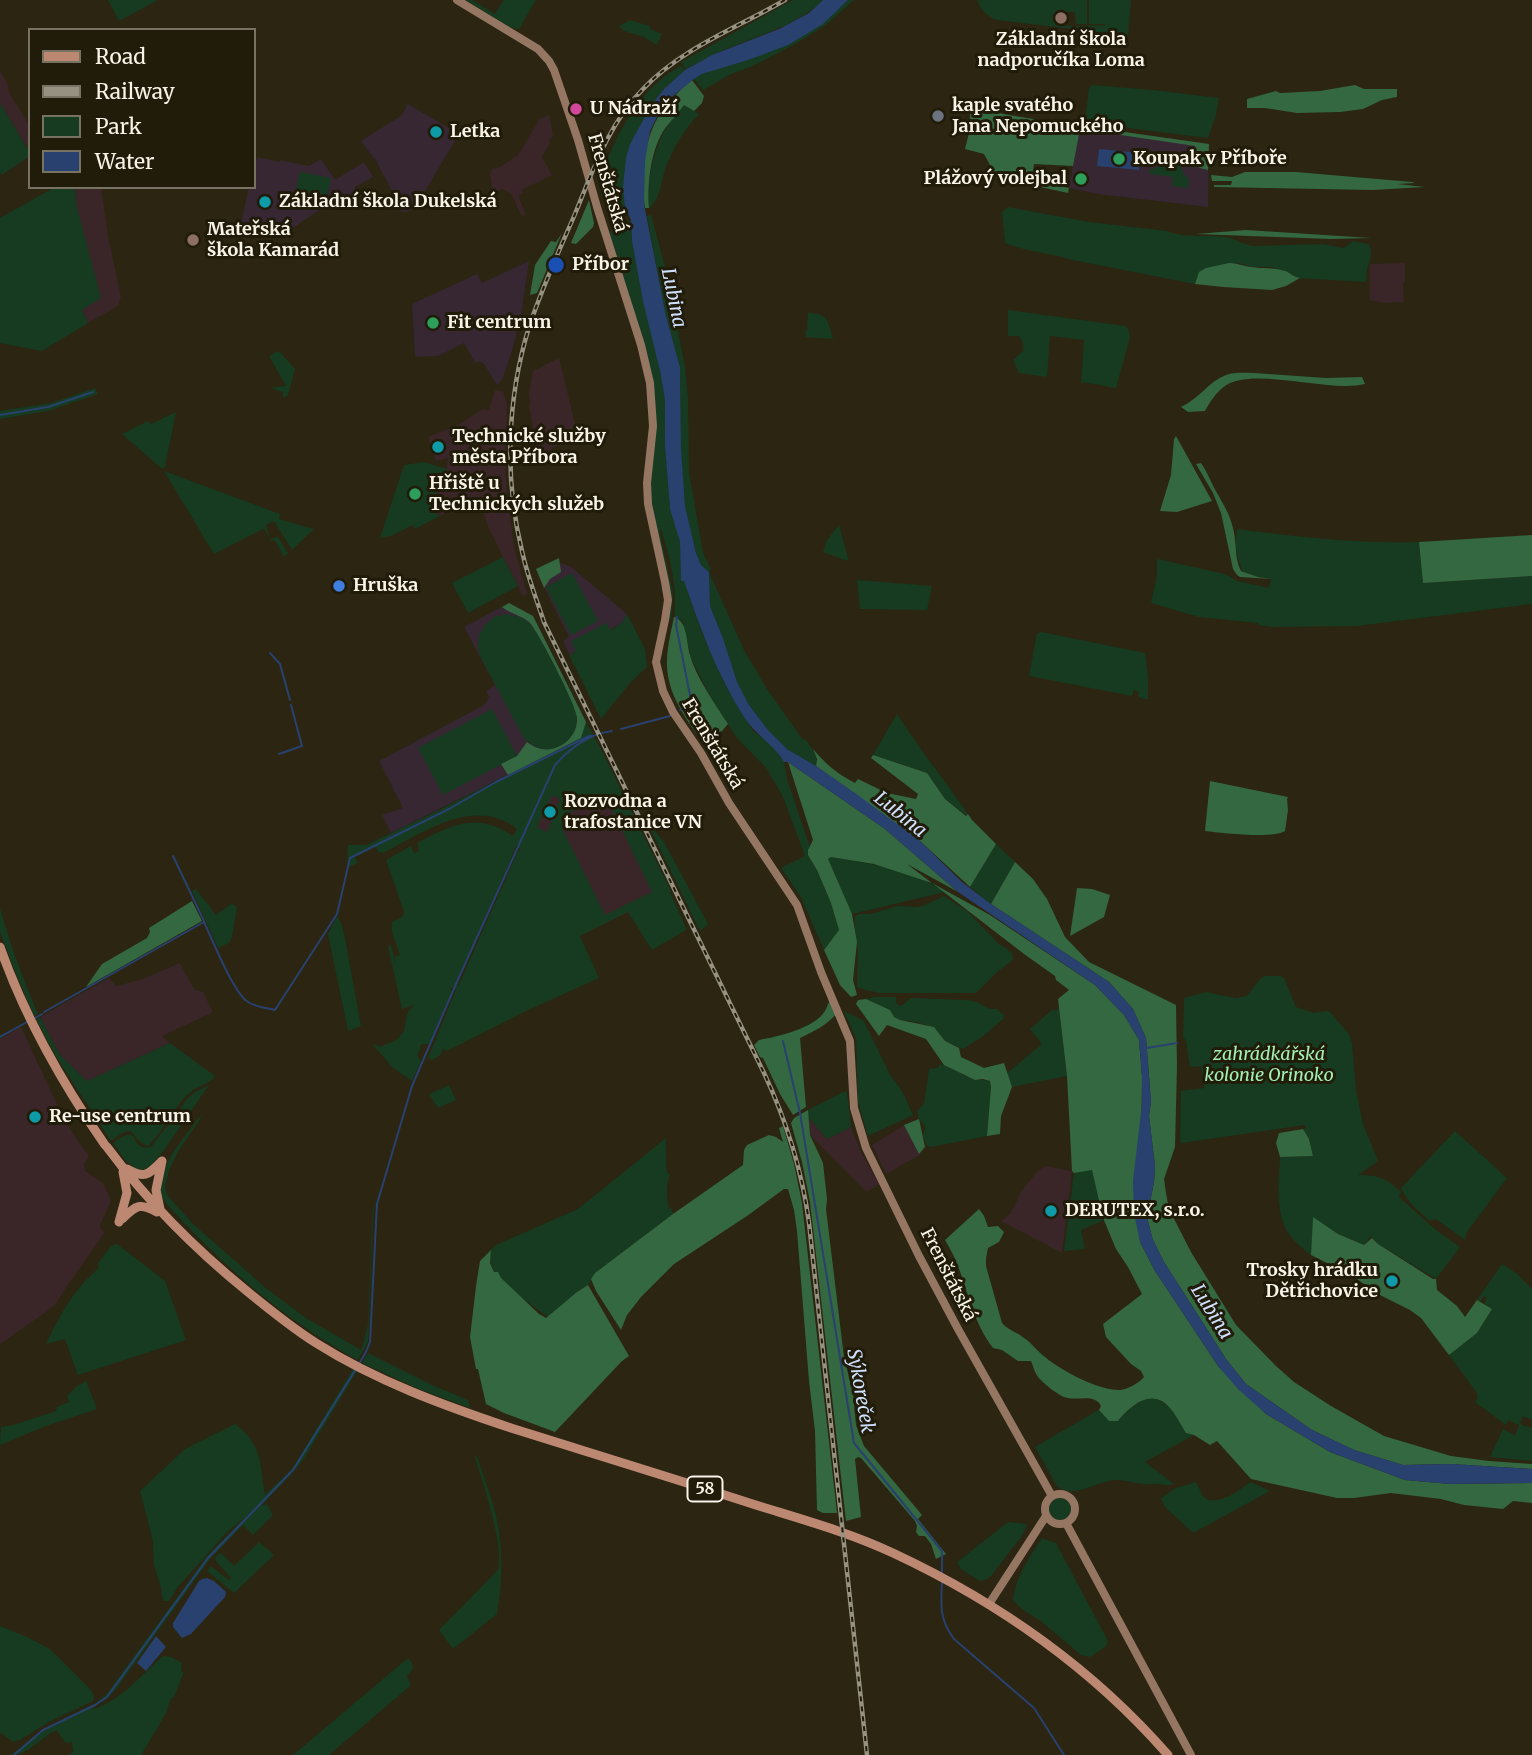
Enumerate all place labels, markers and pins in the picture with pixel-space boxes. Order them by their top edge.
marker: Základní škola nadporučíka Loma [1053,10,1069,26]
place label: Základní škola nadporučíka Loma [977,29,1145,72]
place label: kaple svatého Jana Nepomuckého [952,95,1123,138]
place label: U Nádraží [590,98,677,120]
marker: U Nádraží [568,101,584,117]
marker: kaple svatého Jana Nepomuckého [930,108,946,124]
place label: Letka [450,121,500,143]
marker: Letka [428,124,444,140]
place label: Koupak v Příboře [1133,148,1287,170]
marker: Koupak v Příboře [1111,151,1127,167]
place label: Plážový volejbal [924,168,1067,190]
marker: Plážový volejbal [1073,171,1089,187]
place label: Základní škola Dukelská [279,191,497,213]
marker: Základní škola Dukelská [257,194,273,210]
place label: Mateřská škola Kamarád [207,219,339,262]
marker: Mateřská škola Kamarád [185,232,201,248]
place label: Příbor [572,254,629,276]
marker: Příbor [546,255,566,275]
place label: Fit centrum [447,312,551,334]
marker: Fit centrum [425,315,441,331]
place label: Technické služby města Příbora [452,426,606,468]
marker: Technické služby města Příbora [430,439,446,455]
place label: Hřiště u Technických služeb [429,473,604,516]
marker: Hřiště u Technických služeb [407,486,423,502]
place label: Hruška [353,575,418,597]
marker: Hruška [331,578,347,594]
place label: Rozvodna a trafostanice VN [564,791,702,834]
marker: Rozvodna a trafostanice VN [542,804,558,820]
place label: Re-use centrum [49,1106,191,1128]
marker: Re-use centrum [27,1109,43,1125]
place label: DERUTEX, s.r.o. [1065,1200,1205,1222]
marker: DERUTEX, s.r.o. [1043,1203,1059,1219]
place label: Trosky hrádku Dětřichovice [1246,1260,1378,1302]
marker: Trosky hrádku Dětřichovice [1384,1273,1400,1289]

